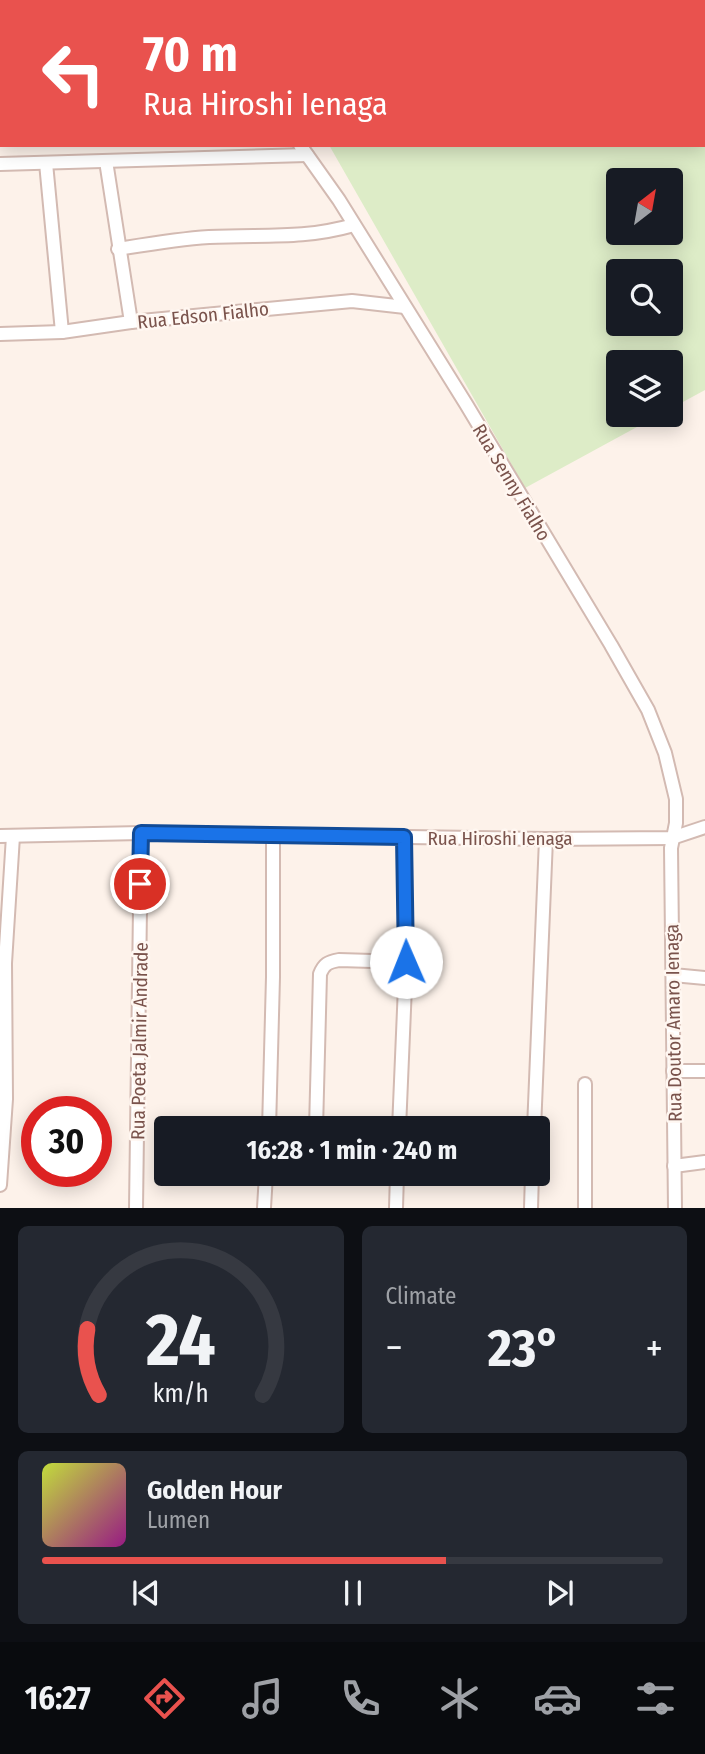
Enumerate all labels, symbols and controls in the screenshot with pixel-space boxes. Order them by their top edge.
text: 70 m [143,25,238,84]
icon: left [28,28,119,119]
text: Rua Hiroshi Ienaga [143,85,388,123]
north arrow [606,168,682,245]
map controls [606,168,683,427]
button: search [606,259,683,336]
street label: Rua Edson Fialho [136,297,270,334]
button: layers [606,350,683,427]
street label: Rua Senny Fialho [468,420,556,545]
street label: Rua Hiroshi Ienaga [427,827,573,850]
pin [110,854,170,914]
icon: arrive [121,865,159,903]
street label: Rua Doutor Amaro Ienaga [660,924,687,1122]
position arrow [369,925,443,999]
street label: Rua Poeta Jalmir Andrade [126,942,153,1140]
speed limit sign: 30 [21,1096,112,1187]
text: 16:28 · 1 min · 240 m [247,1135,457,1166]
text: Climate [386,1282,456,1310]
text: 24 [145,1298,216,1385]
text: 23° [488,1317,561,1380]
text: − [386,1325,403,1371]
text: + [646,1325,663,1371]
text: km/h [153,1379,209,1409]
text: Golden Hour [147,1475,282,1506]
text: Lumen [147,1506,210,1534]
icon: previous [127,1574,165,1612]
icon: pause [334,1574,372,1612]
icon: next [541,1574,579,1612]
icon: directions [140,1674,189,1723]
icon: music [238,1674,287,1723]
icon: phone [336,1674,385,1723]
icon: climate [435,1674,484,1723]
icon: car [533,1674,582,1723]
icon: filters [631,1674,680,1723]
text: 16:27 [25,1679,91,1717]

